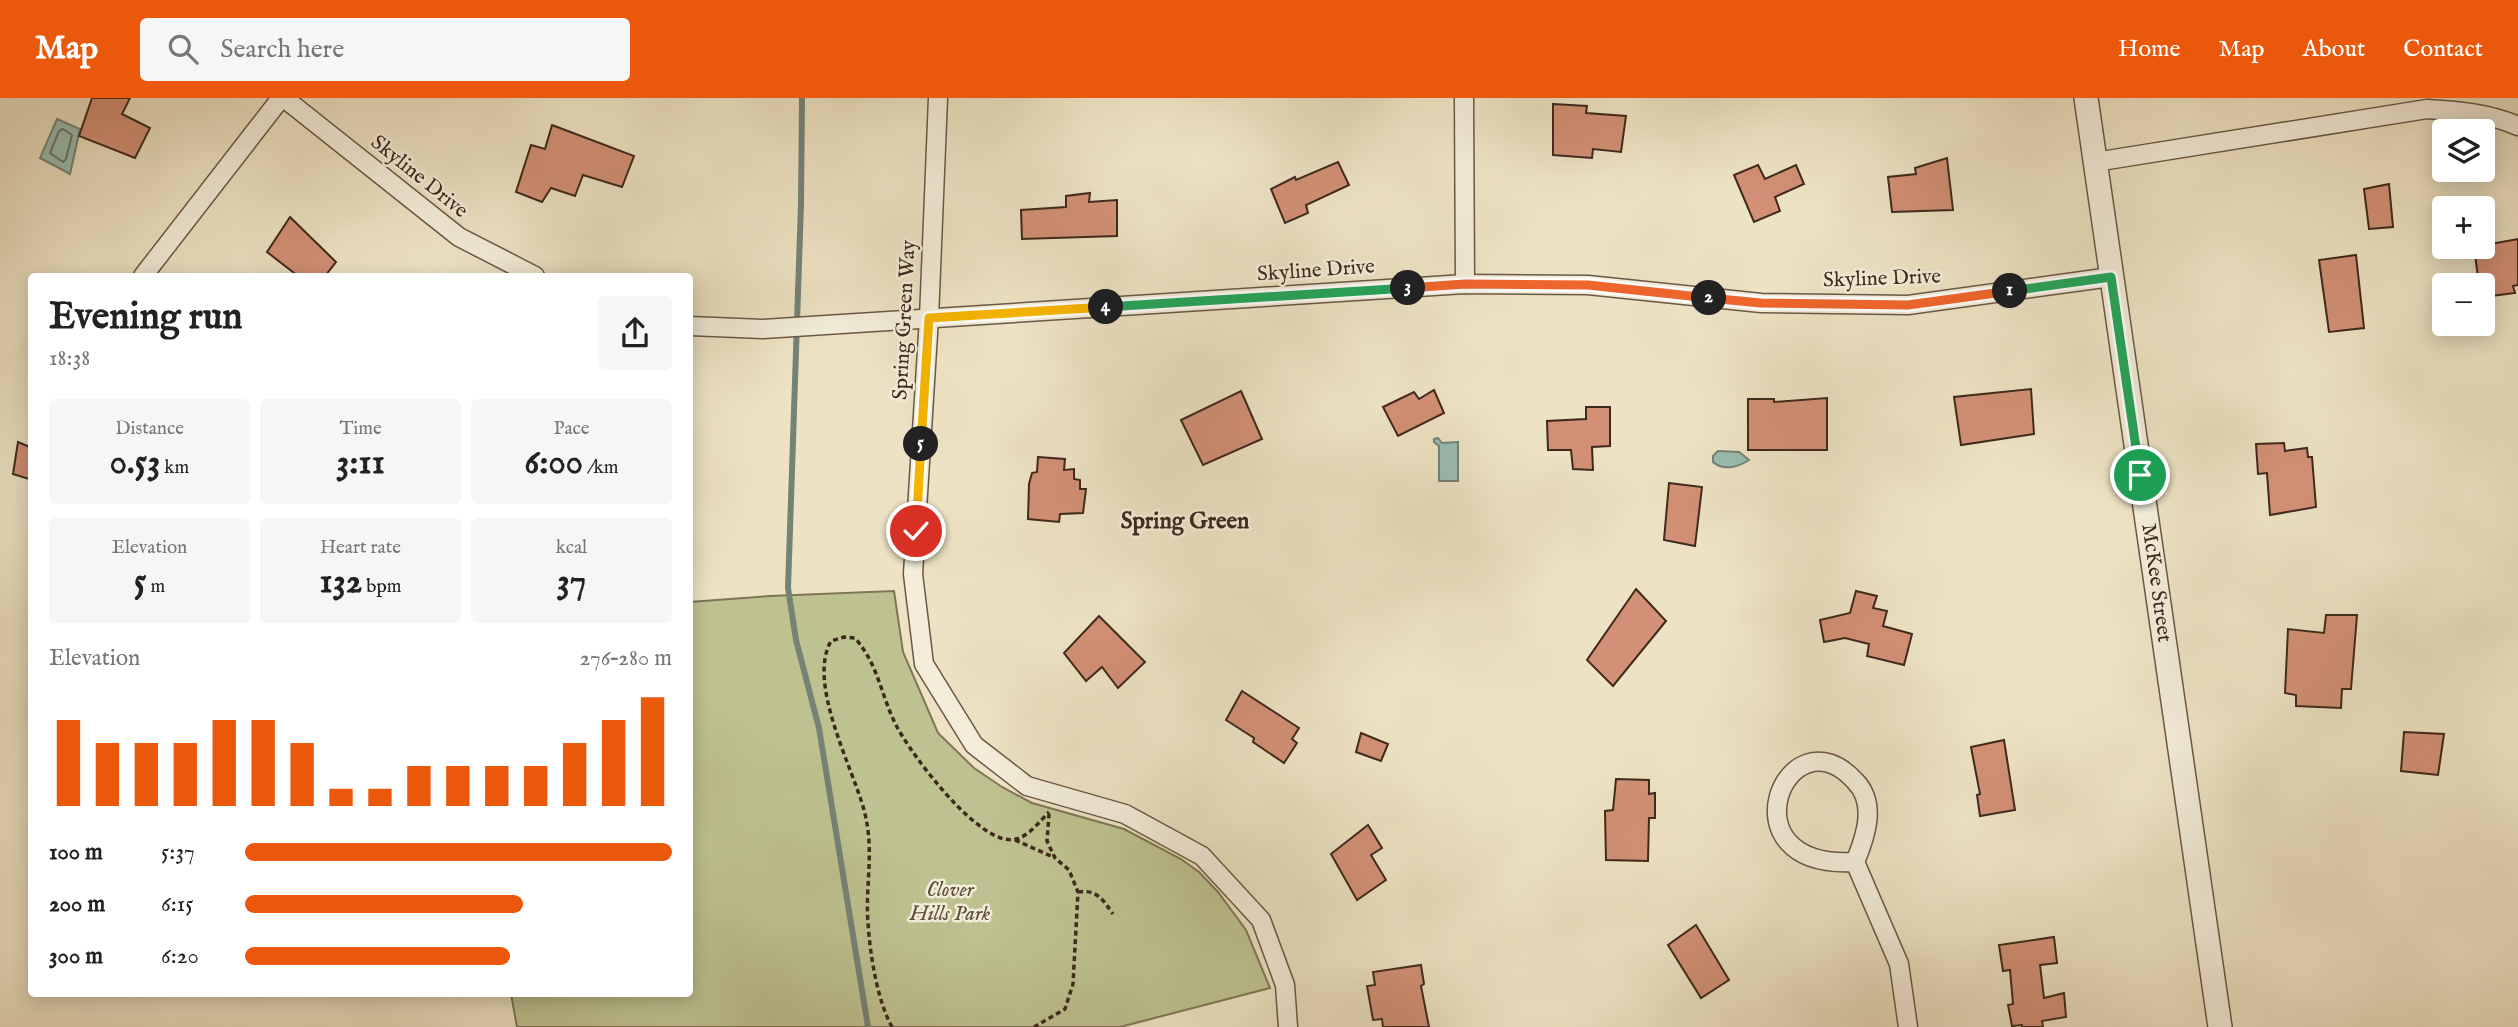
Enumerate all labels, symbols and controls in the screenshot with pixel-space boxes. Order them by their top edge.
search box [140,18,630,81]
text: Map [35,28,98,70]
icon: search [164,30,202,68]
text: Search here [220,33,344,66]
text: Home [2118,34,2181,65]
text: Map [2219,34,2265,65]
text: About [2303,34,2365,65]
text: Contact [2403,34,2483,65]
map controls [2432,119,2495,336]
button: layers [2432,119,2495,182]
street label: Skyline Drive [365,129,474,225]
button: + [2432,196,2495,259]
street label: Spring Green Way [887,239,923,401]
street label: Skyline Drive [1256,253,1376,289]
street label: Skyline Drive [1823,263,1942,295]
pin: 3 [1390,270,1426,306]
button: − [2432,273,2495,336]
pin: 1 [1993,274,2028,308]
text: 3 [1404,275,1411,299]
text: 1 [2006,278,2013,302]
pin: 2 [1692,280,1726,316]
text: 2 [1704,285,1713,309]
pin: 4 [1088,290,1124,325]
text: Evening run [49,294,243,342]
text: 4 [1101,294,1110,318]
button: share [598,296,672,370]
text: 18:38 [49,344,90,373]
text: Distance [115,417,184,441]
text: Time [339,417,382,441]
text: Pace [554,417,589,441]
pin: 5 [904,426,939,462]
text: 5 [917,431,924,455]
text: 0.53 [110,441,160,486]
text: 3:11 [336,441,385,486]
text: 6:00 [525,441,583,486]
pin [2110,445,2170,505]
text: km [160,456,189,480]
text: /km [583,456,618,480]
icon: arrive [2121,456,2159,494]
pin [886,501,946,561]
district label: Spring Green [1121,507,1250,536]
icon: check [897,512,935,550]
street label: McKee Street [2134,522,2178,644]
text: Elevation [112,536,187,560]
text: Heart rate [320,536,401,560]
text: kcal [556,536,587,560]
text: 5 [134,560,146,605]
text: 132 [320,560,362,605]
text: 37 [557,560,586,605]
text: m [146,575,165,599]
text: bpm [362,575,401,599]
text: Elevation [49,644,140,673]
text: 276–280 m [579,644,672,673]
text: 100 m [49,838,103,867]
text: 5:37 [161,838,195,867]
park label: Clover Hills Park [909,877,991,928]
text: 200 m [49,890,105,919]
text: 6:15 [161,890,194,919]
text: 300 m [49,942,103,971]
text: 6:20 [161,942,199,971]

